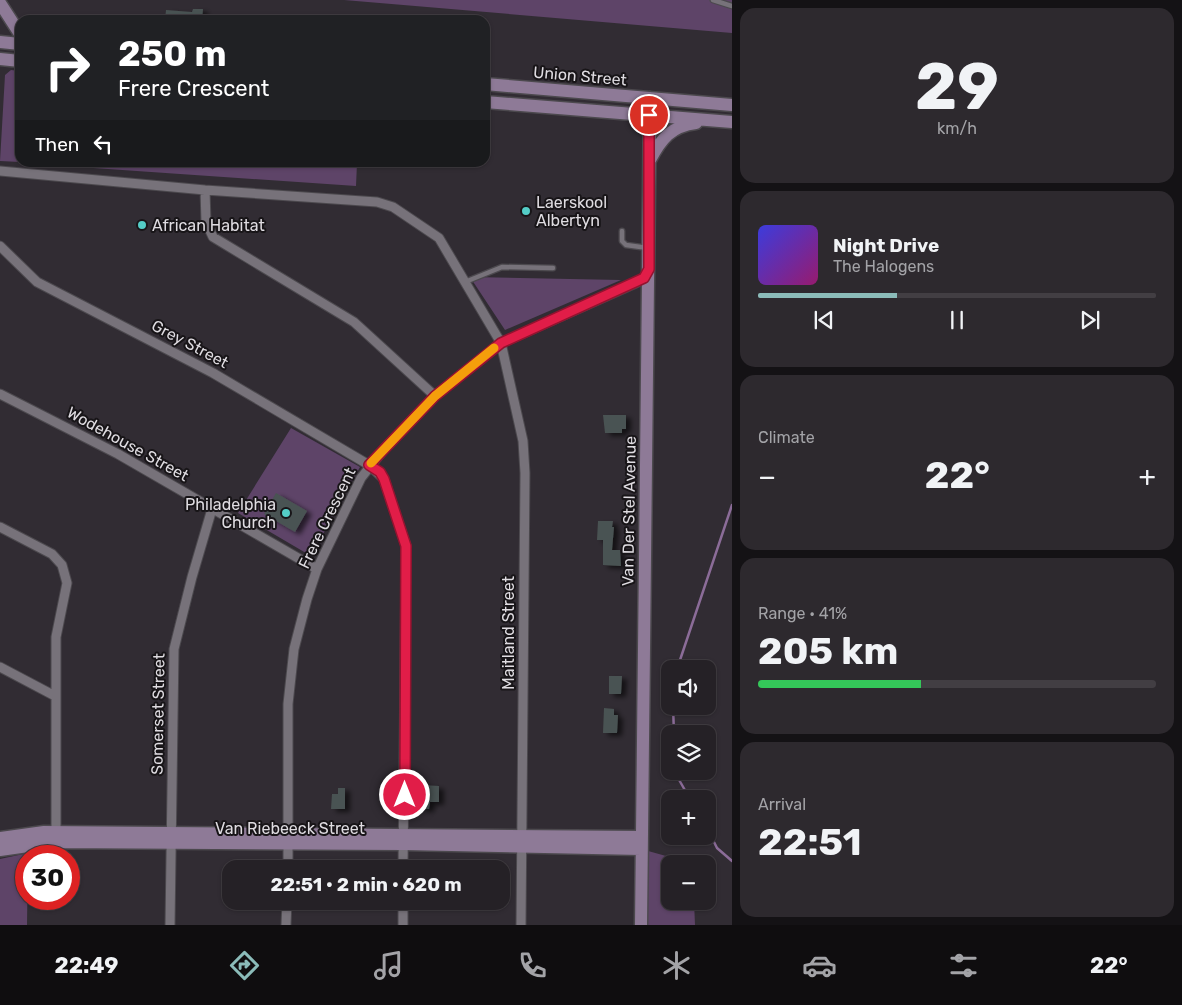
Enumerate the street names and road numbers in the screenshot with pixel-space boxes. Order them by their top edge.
street label: Union Street [532,62,628,90]
street label: Grey Street [148,316,232,372]
street label: Wodehouse Street [64,403,192,485]
street label: Van Der Stel Avenue [618,436,640,586]
street label: Frere Crescent [294,464,360,572]
street label: Maitland Street [499,576,518,690]
street label: Somerset Street [147,653,169,775]
street label: Van Riebeeck Street [215,819,365,838]

